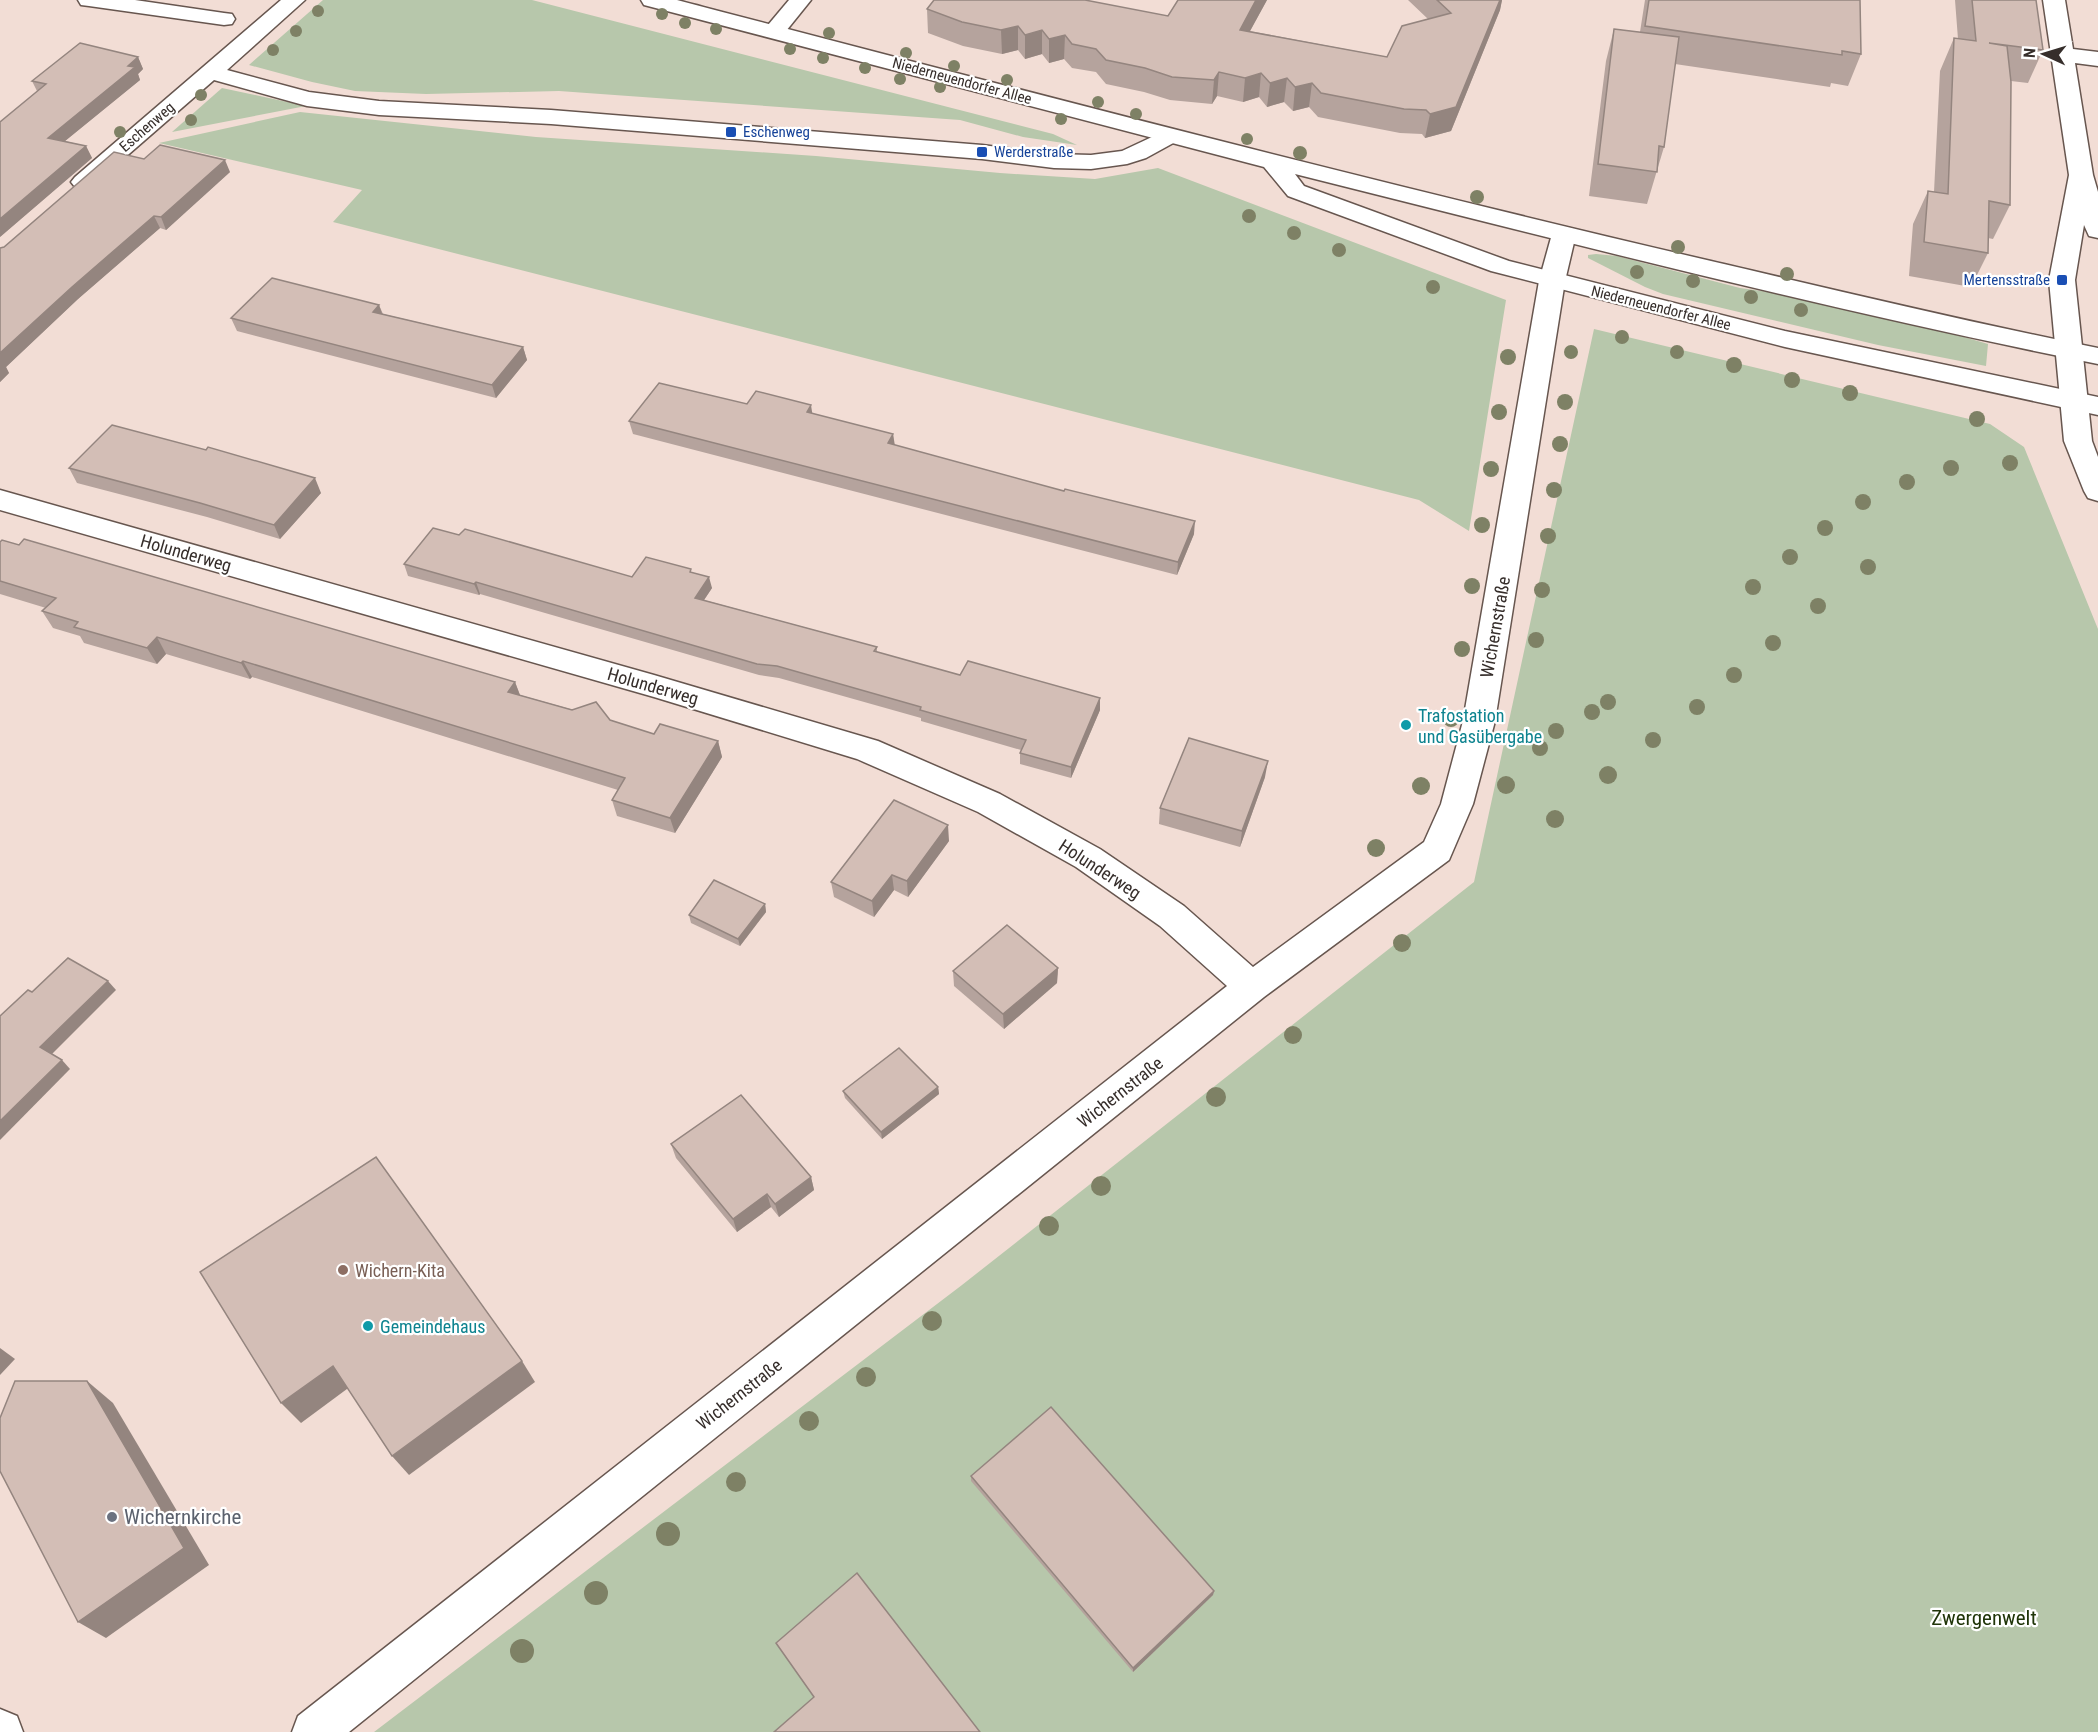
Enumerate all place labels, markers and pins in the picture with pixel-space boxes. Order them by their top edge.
place label: Eschenweg [743,123,810,141]
marker: Eschenweg [724,125,738,139]
place label: Werderstraße [994,143,1073,161]
marker: Werderstraße [975,145,989,159]
place label: Mertensstraße [1964,271,2050,289]
marker: Mertensstraße [2055,273,2069,287]
place label: Trafostation und Gasübergabe [1418,705,1542,747]
marker: Trafostation und Gasübergabe [1399,718,1413,732]
place label: Wichern-Kita [355,1260,445,1281]
marker: Wichern-Kita [336,1263,350,1277]
place label: Gemeindehaus [380,1316,486,1337]
marker: Gemeindehaus [361,1319,375,1333]
place label: Wichernkirche [124,1505,241,1529]
marker: Wichernkirche [105,1510,119,1524]

